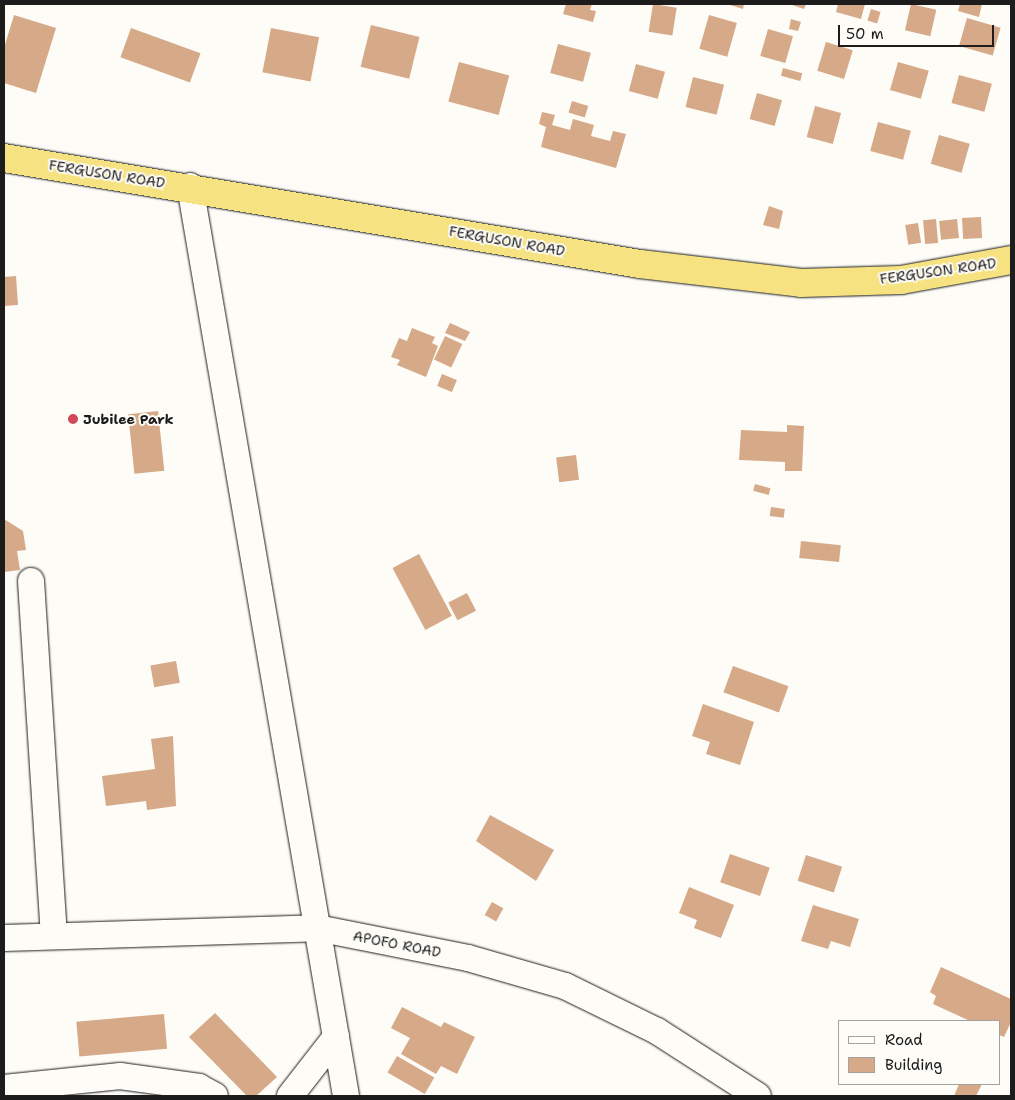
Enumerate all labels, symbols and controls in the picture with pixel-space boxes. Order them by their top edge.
scale bar [840,15,996,47]
text: 50 m [846,24,884,44]
street label: FERGUSON ROAD [48,157,166,191]
street label: FERGUSON ROAD [448,223,566,259]
street label: FERGUSON ROAD [879,254,997,288]
place label: Jubilee Park [83,411,174,427]
marker: Jubilee Park [67,413,79,425]
street label: APOFO ROAD [352,927,442,961]
legend [838,1020,1000,1085]
text: Road [885,1030,923,1050]
text: Building [885,1055,942,1075]

